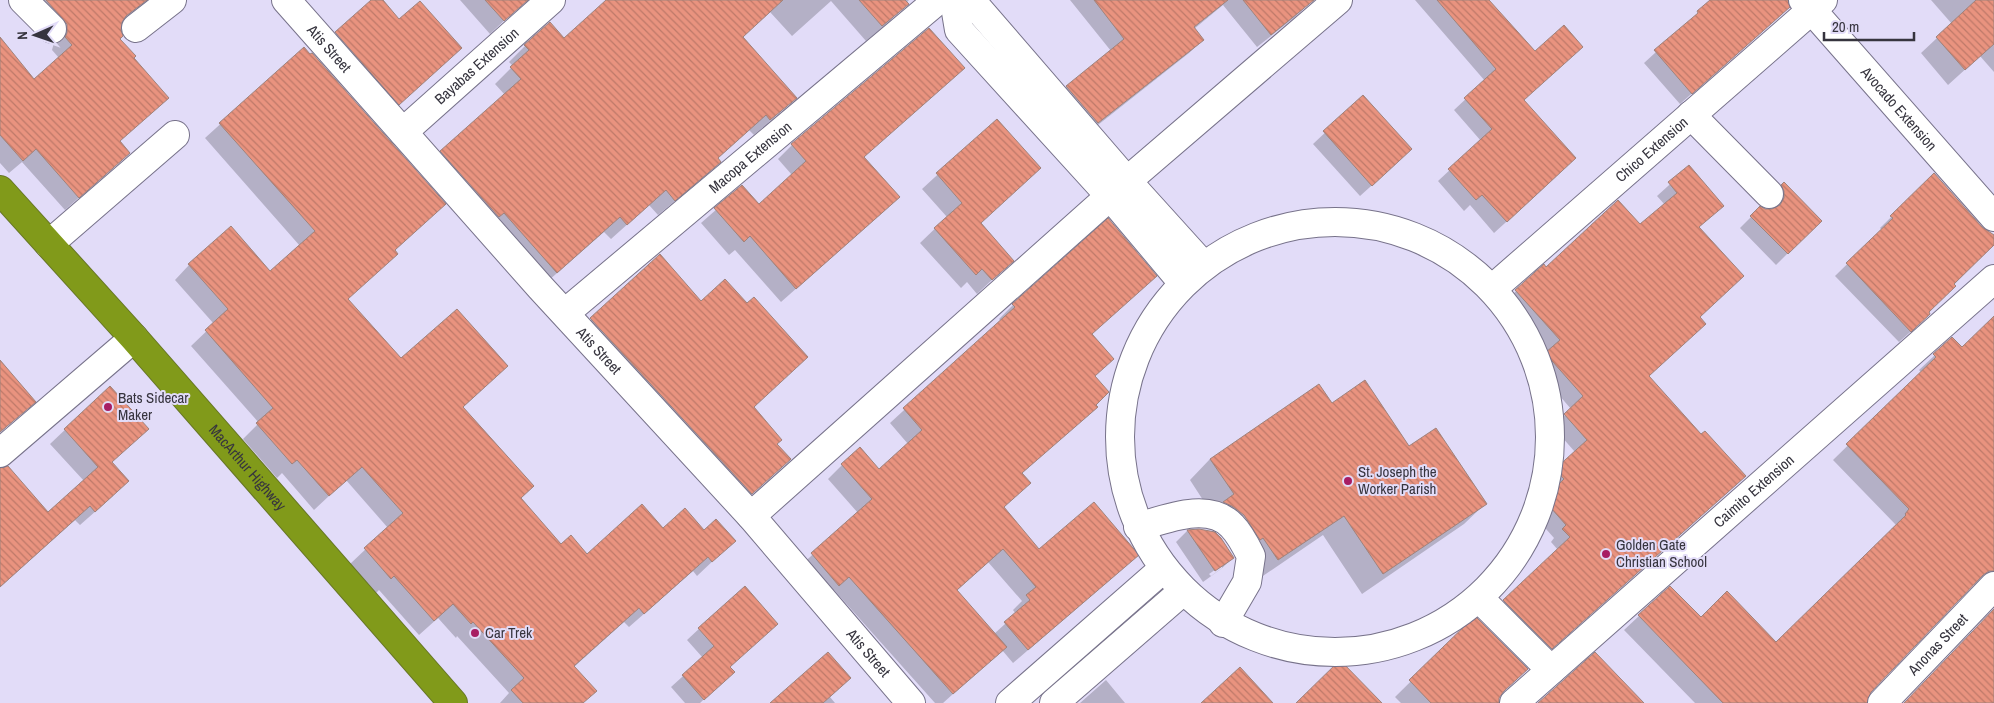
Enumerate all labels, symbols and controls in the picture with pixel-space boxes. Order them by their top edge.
north arrow [10,10,60,60]
scale bar [1824,10,1914,42]
text: 20 m [1832,16,1859,37]
street label: Atis Street [302,19,357,77]
street label: Bayabas Extension [430,23,523,109]
text: N [13,31,31,40]
street label: Avocado Extension [1856,61,1942,155]
street label: Chico Extension [1610,112,1692,187]
street label: Macopa Extension [704,116,796,198]
street label: Atis Street [571,321,627,379]
place label: Bats Sidecar Maker [118,387,188,425]
marker: Bats Sidecar Maker [102,401,114,413]
street label: MacArthur Highway [204,420,292,516]
street label: Caimito Extension [1709,449,1798,532]
place label: St. Joseph the Worker Parish [1358,461,1437,499]
marker: St. Joseph the Worker Parish [1342,475,1354,487]
place label: Golden Gate Christian School [1616,534,1707,572]
marker: Golden Gate Christian School [1600,548,1612,560]
street label: Anonas Street [1902,608,1973,680]
place label: Car Trek [485,622,533,643]
street label: Atis Street [841,623,896,682]
marker: Car Trek [469,627,481,639]

